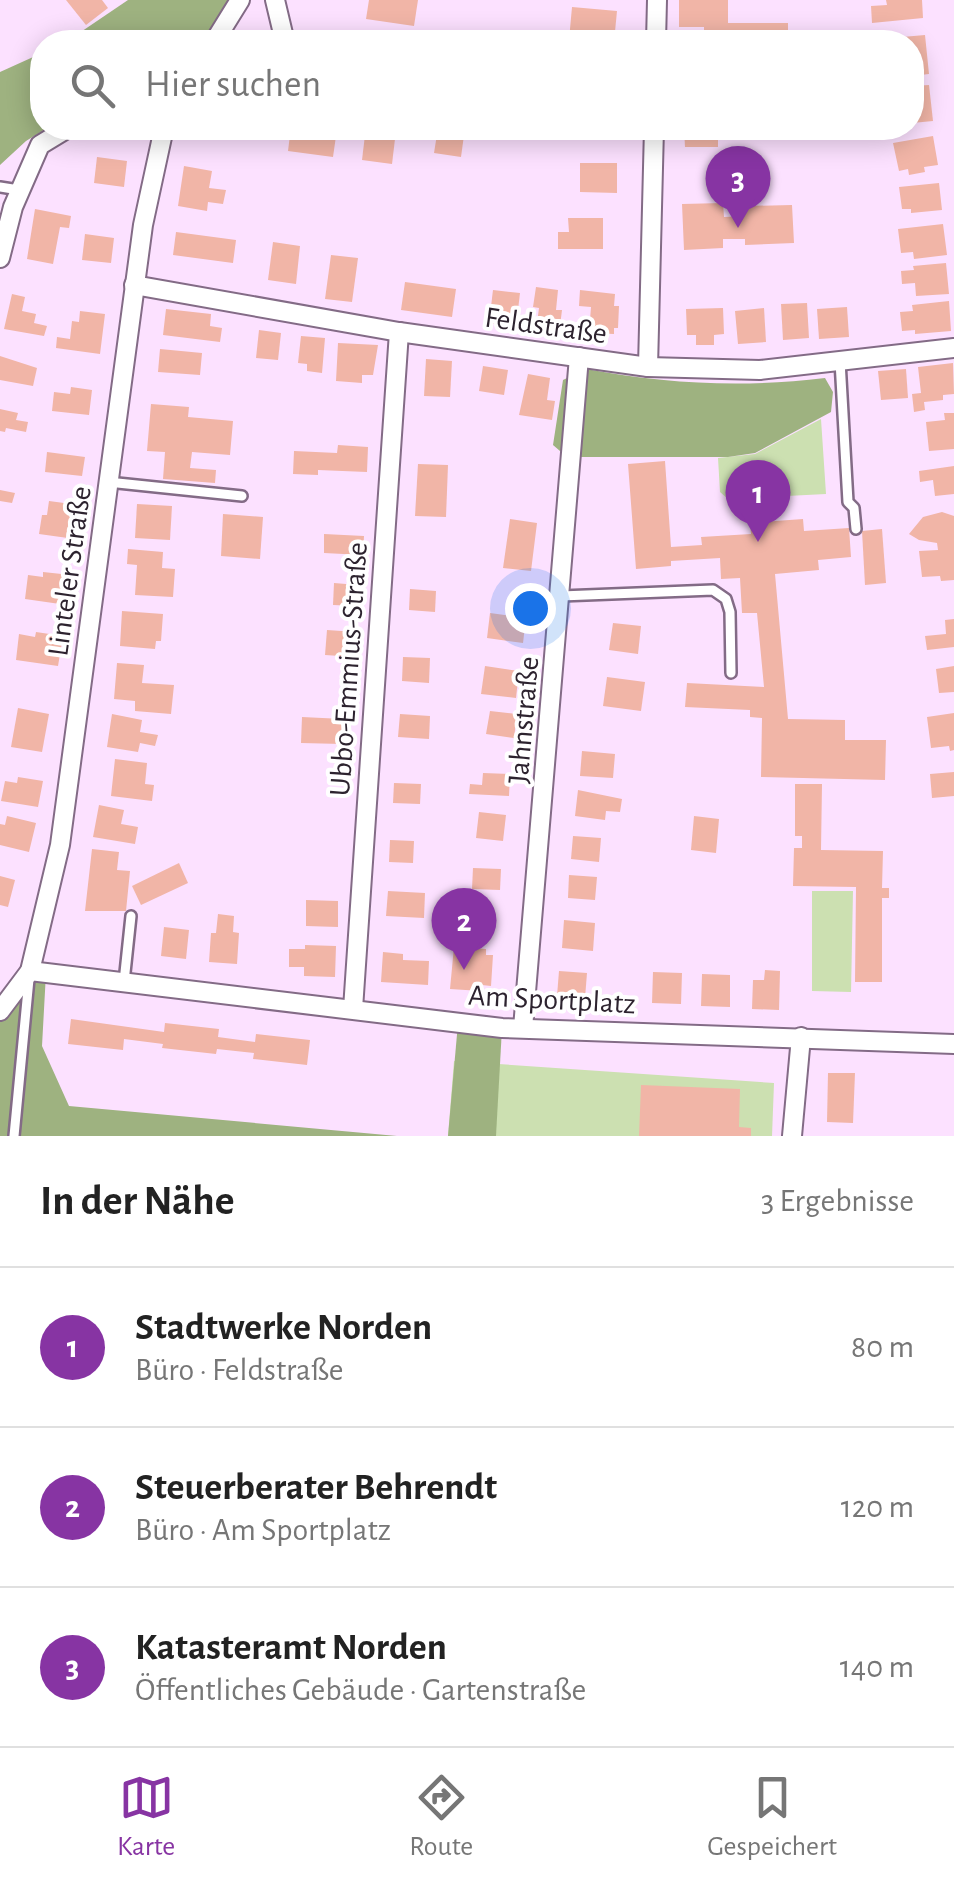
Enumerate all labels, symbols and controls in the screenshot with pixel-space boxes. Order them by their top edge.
search box [30,30,924,140]
icon: search [65,58,120,113]
text: Hier suchen [145,66,321,104]
pin: 3 [706,146,770,228]
street label: Feldstraße [483,303,609,349]
pin: 1 [726,460,790,542]
street label: Linteler Straße [43,484,97,658]
street label: Ubbo-Emmius-Straße [325,541,373,797]
your location [505,583,556,634]
street label: Jahnstraße [503,655,545,785]
pin: 2 [432,888,496,970]
street label: Am Sportplatz [467,981,636,1019]
text: In der Nähe [40,1180,235,1222]
text: 3 Ergebnisse [761,1185,914,1217]
text: Stadtwerke Norden [135,1309,432,1347]
text: 1 [67,1331,78,1363]
text: 80 m [851,1331,914,1363]
text: Büro · Feldstraße [135,1354,343,1386]
text: Steuerberater Behrendt [135,1469,497,1507]
text: 2 [65,1491,80,1523]
text: 120 m [841,1491,914,1523]
text: Büro · Am Sportplatz [135,1514,391,1546]
text: Katasteramt Norden [135,1629,447,1667]
text: 3 [66,1651,79,1683]
text: 140 m [840,1651,914,1683]
text: Öffentliches Gebäude · Gartenstraße [135,1674,586,1706]
tab: Karte [117,1770,175,1864]
tab: Route [409,1770,473,1864]
tab: Gespeichert [707,1770,837,1864]

